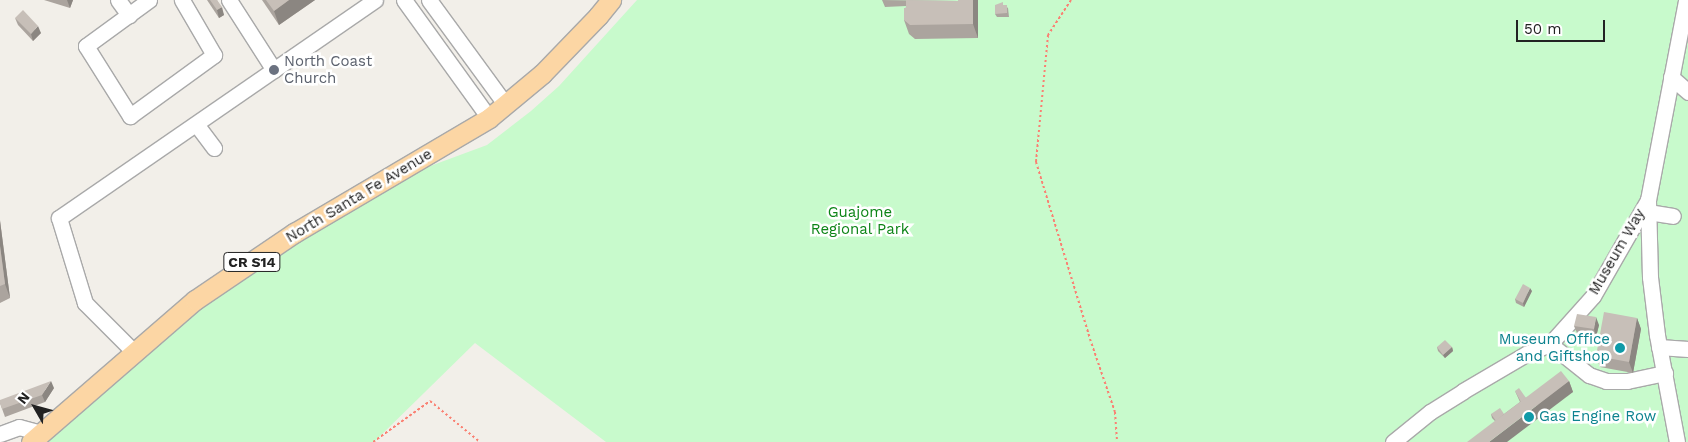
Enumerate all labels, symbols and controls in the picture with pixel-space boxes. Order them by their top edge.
scale bar [1518,10,1607,42]
text: 50 m [1524,20,1561,38]
place label: North Coast Church [284,52,372,87]
marker: North Coast Church [268,64,280,76]
street label: North Santa Fe Avenue [282,145,436,247]
park label: Guajome Regional Park [810,203,910,238]
street label: Museum Way [1585,206,1649,298]
road number: CR S14 [223,250,281,274]
place label: Museum Office and Giftshop [1499,330,1610,365]
marker: Museum Office and Giftshop [1614,342,1626,354]
north arrow [10,382,60,432]
text: N [14,389,33,407]
place label: Gas Engine Row [1539,408,1656,426]
marker: Gas Engine Row [1523,411,1535,423]

